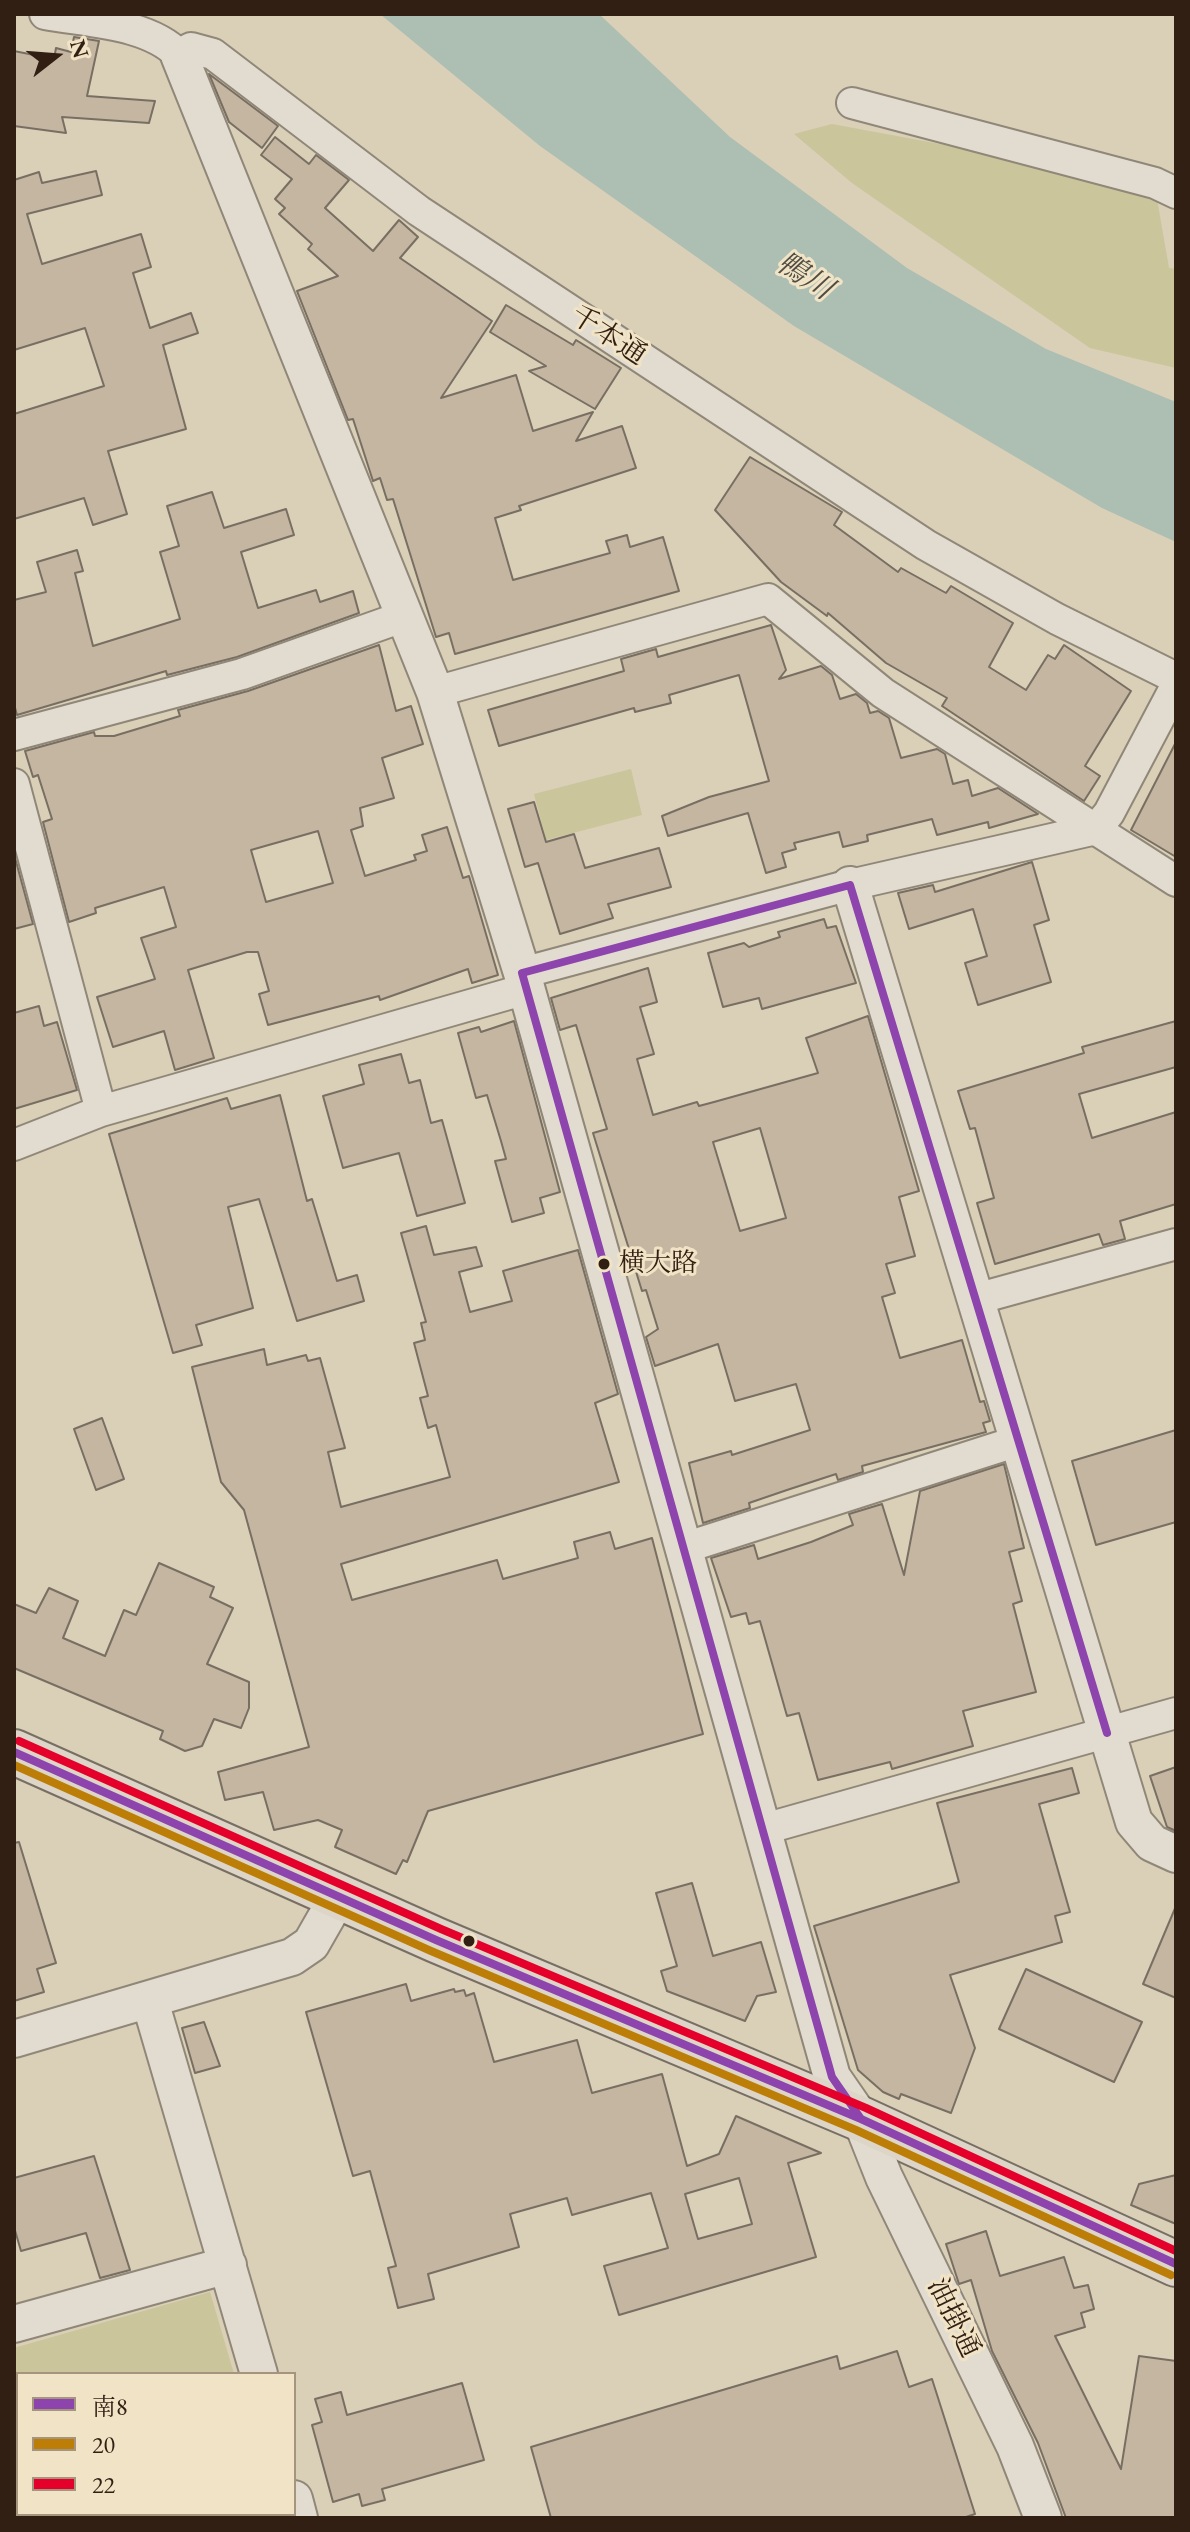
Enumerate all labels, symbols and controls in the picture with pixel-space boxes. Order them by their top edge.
north arrow [16,16,96,96]
text: N [63,36,96,62]
water label: 鴨川 [769,246,839,308]
street label: 千本通 [564,299,652,373]
place label: 横大路 [619,1248,697,1280]
marker: 横大路 [596,1256,612,1272]
unlabelled marker [461,1933,477,1949]
street label: 油掛通 [919,2273,987,2363]
legend [16,2372,296,2516]
text: 南8 [92,2391,128,2422]
text: 20 [92,2429,115,2460]
text: 22 [92,2469,115,2500]

